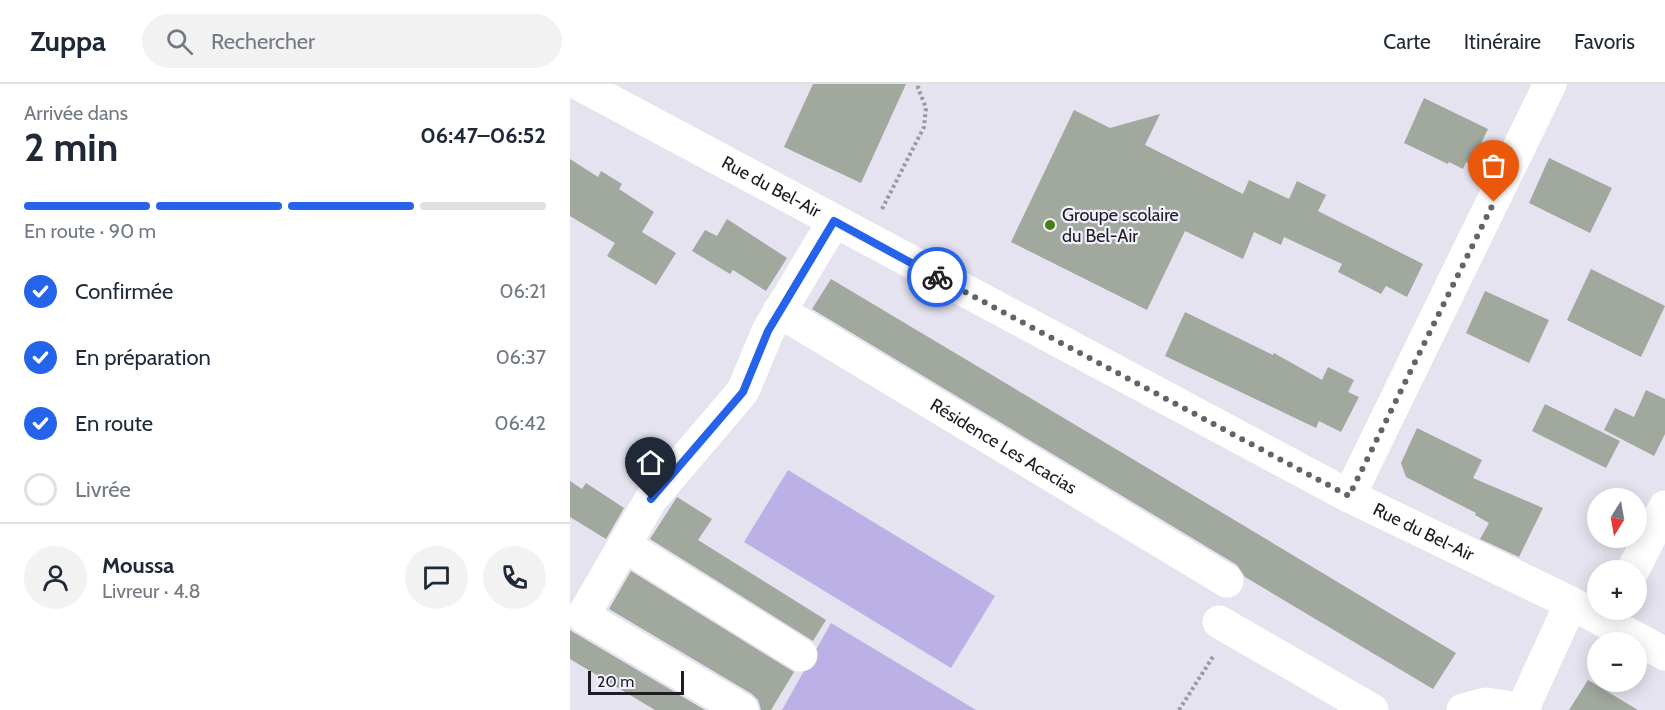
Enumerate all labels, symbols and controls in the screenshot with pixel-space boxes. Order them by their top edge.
search box [142,14,562,68]
text: Zuppa [30,24,106,58]
icon: search [163,25,196,58]
text: Rechercher [211,28,315,55]
text: Carte [1383,29,1431,54]
text: Itinéraire [1464,29,1541,54]
text: Favoris [1574,29,1635,54]
text: Arrivée dans [24,101,128,125]
text: 06:47–06:52 [420,122,546,149]
text: 2 min [24,123,118,171]
pin [1468,140,1519,202]
icon: bag [1477,149,1510,182]
street label: Rue du Bel-Air [718,151,825,222]
place label: Groupe scolaire du Bel-Air [1062,204,1179,247]
marker: Groupe scolaire du Bel-Air [1043,218,1057,232]
text: En route · 90 m [24,219,156,243]
courier [907,247,967,307]
icon: bike [921,261,954,294]
icon: check [24,275,57,308]
text: Confirmée [75,278,173,305]
text: 06:21 [500,279,546,303]
icon: check [24,341,57,374]
text: En préparation [75,344,211,371]
text: 06:37 [496,345,546,369]
street label: Résidence Les Acacias [926,394,1081,499]
icon: check [24,407,57,440]
text: En route [75,410,153,437]
text: 06:42 [494,411,546,435]
pin [625,437,676,499]
icon: home [634,446,667,479]
text: Livrée [75,476,131,503]
north arrow [1587,488,1647,548]
map controls [1587,488,1647,692]
street label: Rue du Bel-Air [1369,498,1478,566]
button: person [24,546,87,609]
button: chat [405,546,468,609]
button: phone [483,546,546,609]
text: Moussa [102,552,174,579]
button: + [1587,560,1647,620]
text: Livreur · 4.8 [102,579,201,603]
button: − [1587,632,1647,692]
scale bar [588,668,684,696]
text: 20 m [597,672,634,691]

